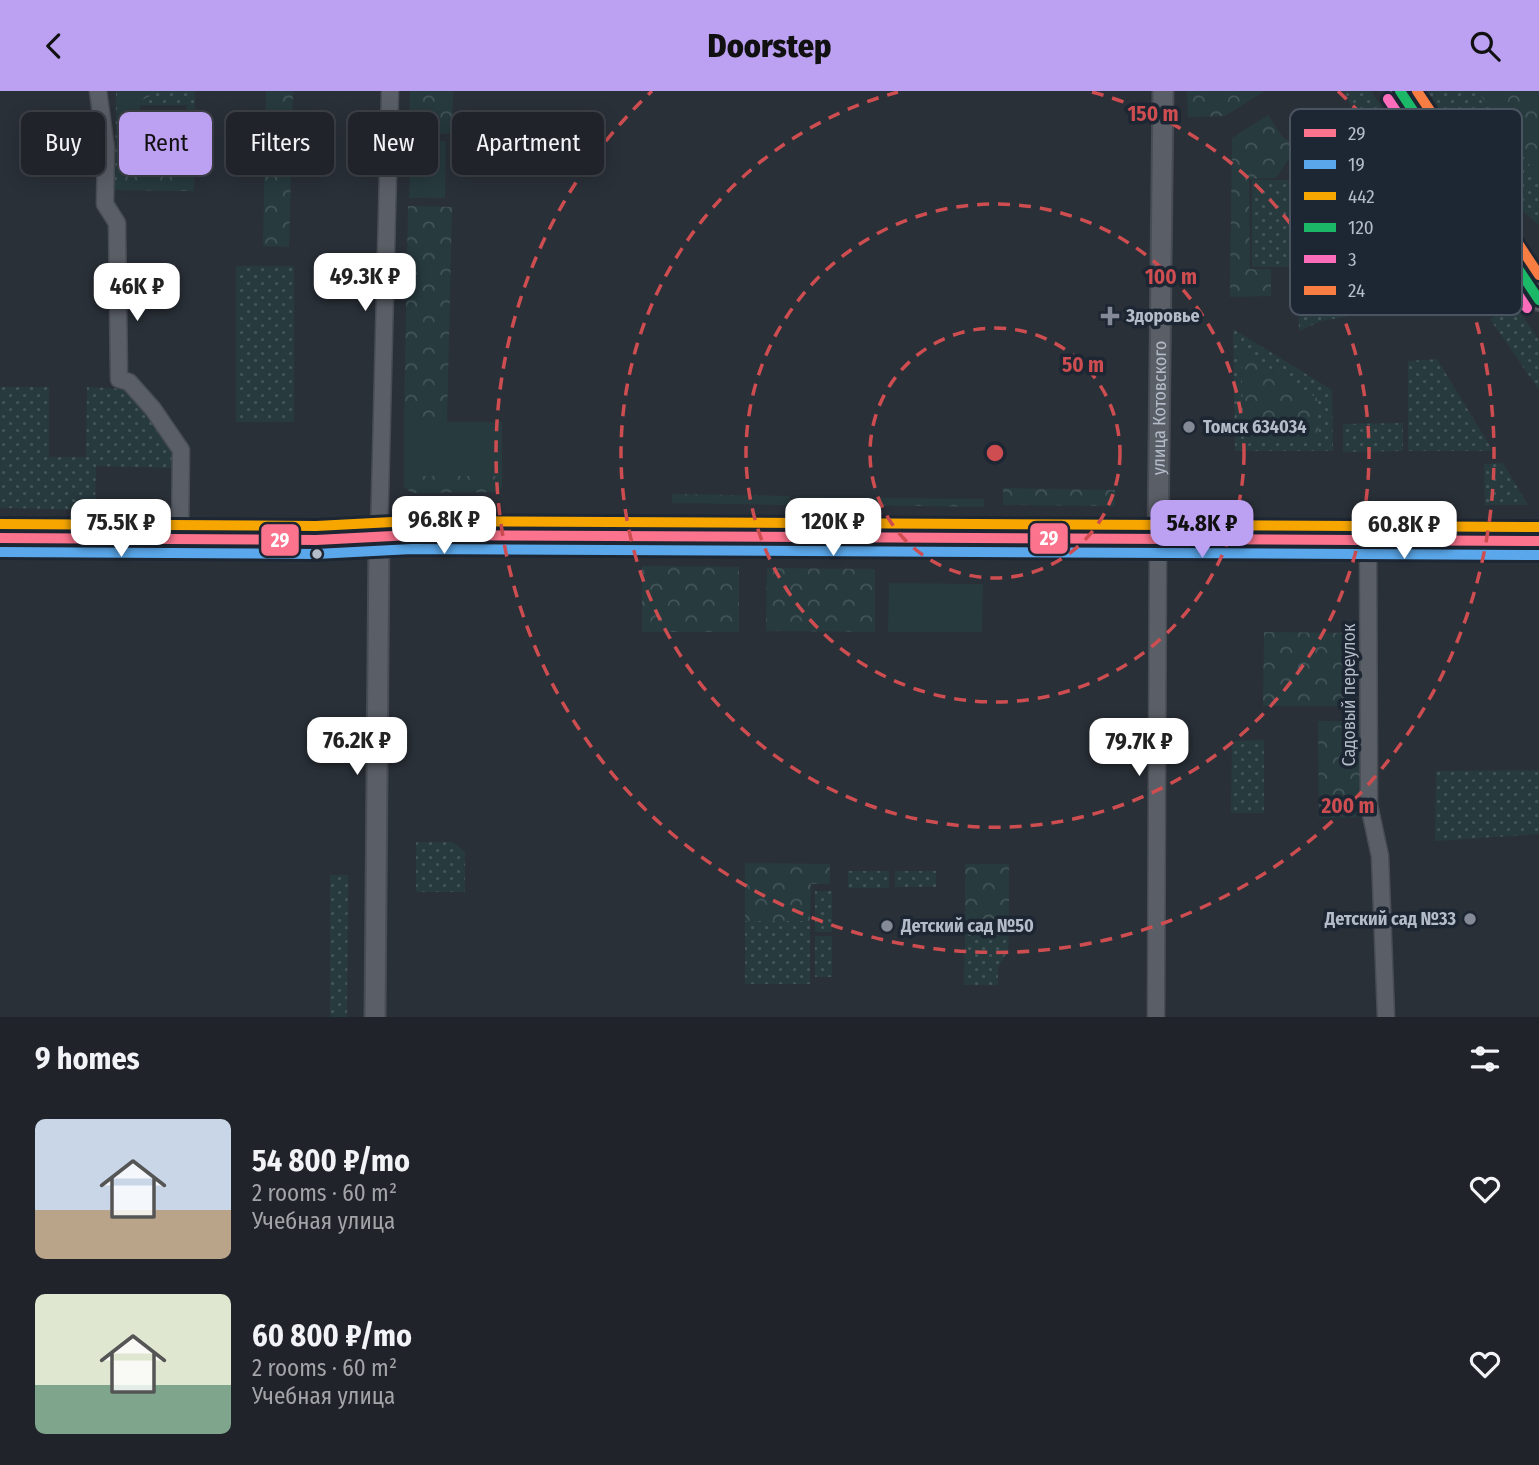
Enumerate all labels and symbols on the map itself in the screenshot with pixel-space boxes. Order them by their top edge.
text: 150 m [1127,101,1179,127]
legend [1290,109,1522,315]
text: 29 [1348,122,1365,145]
text: 19 [1348,153,1365,176]
text: 442 [1348,185,1375,208]
text: 120 [1348,216,1374,239]
text: 3 [1348,248,1357,271]
pin: 49.3K ₽ [300,253,430,313]
pin: 46K ₽ [88,264,186,323]
text: 100 m [1145,264,1197,290]
text: 24 [1348,279,1365,302]
place label: Здоровье [1125,305,1200,327]
marker: Здоровье [1100,306,1120,326]
street label: улица Котовского [1148,341,1171,475]
text: 50 m [1062,352,1104,378]
place label: Томск 634034 [1203,416,1306,438]
marker: Томск 634034 [1181,419,1197,435]
centre of rings [983,441,1007,465]
pin: 96.8K ₽ [379,497,509,556]
pin: 120K ₽ [776,498,890,558]
pin: 75.5K ₽ [56,499,186,559]
pin: 54.8K ₽ [1137,501,1267,560]
pin: 60.8K ₽ [1339,501,1469,561]
line badge: 29 [1029,522,1069,555]
line badge: 29 [260,523,300,557]
text: 29 [1039,527,1058,550]
text: 29 [270,529,289,552]
unlabelled marker [310,547,324,561]
street label: Садовый переулок [1338,623,1360,767]
pin: 76.2K ₽ [292,717,422,777]
pin: 79.7K ₽ [1074,719,1204,778]
text: 200 m [1320,793,1375,819]
place label: Детский сад №33 [1324,908,1456,930]
marker: Детский сад №33 [1462,911,1478,927]
place label: Детский сад №50 [900,915,1034,937]
marker: Детский сад №50 [879,918,895,934]

